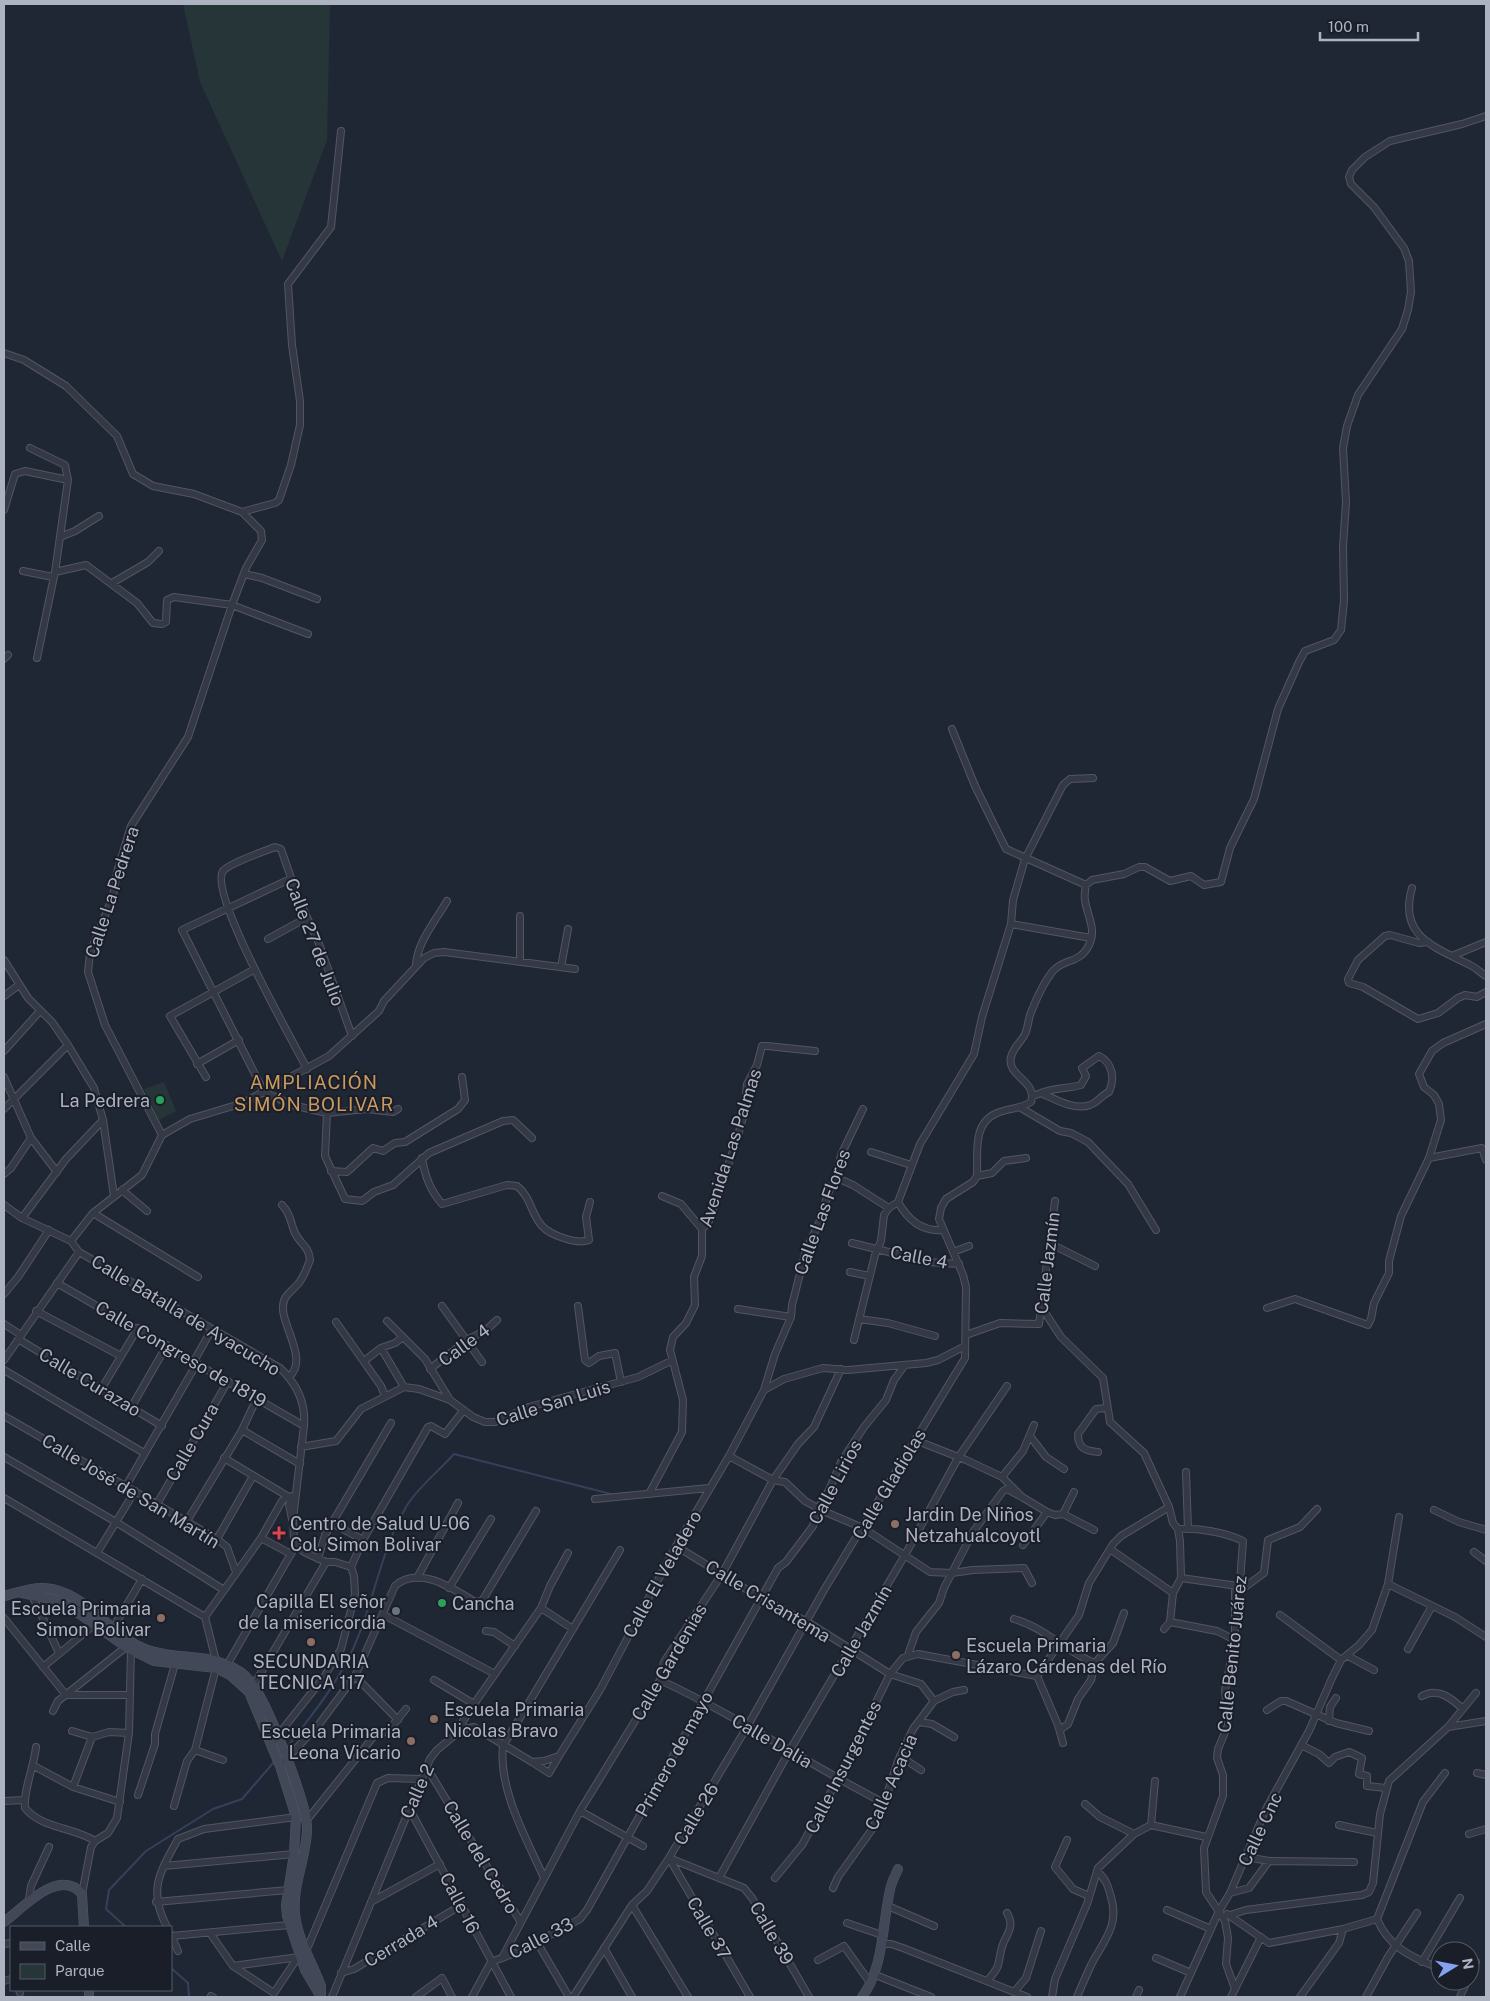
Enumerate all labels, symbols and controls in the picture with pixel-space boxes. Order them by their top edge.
scale bar [1320,10,1418,42]
text: 100 m [1328,18,1369,35]
street label: Calle La Pedrera [81,823,143,961]
street label: Calle 27 de Julio [281,875,349,1009]
street label: Avenida Las Palmas [694,1066,766,1230]
district label: AMPLIACIÓN SIMÓN BOLIVAR [234,1071,394,1115]
place label: La Pedrera [59,1090,150,1111]
marker: La Pedrera [154,1094,166,1106]
street label: Calle Las Flores [790,1146,854,1278]
street label: Calle Jazmín [1030,1211,1064,1315]
street label: Calle 4 [888,1241,950,1273]
street label: Calle Batalla de Ayacucho [88,1250,284,1380]
street label: Calle Congreso de 1819 [92,1296,270,1412]
street label: Calle 4 [434,1319,494,1371]
street label: Calle Curazao [35,1343,145,1421]
street label: Calle San Luis [493,1376,613,1430]
street label: Calle Cura [161,1399,223,1485]
street label: Calle Gladiolas [848,1425,930,1543]
street label: Calle José de San Martín [38,1430,224,1552]
street label: Calle Lirios [804,1436,866,1528]
place label: Jardin De Niños Netzahualcoyotl [905,1504,1041,1546]
street label: Calle El Veladero [618,1507,706,1641]
place label: Centro de Salud U-06 Col. Simon Bolivar [290,1513,470,1555]
marker: Jardin De Niños Netzahualcoyotl [889,1518,901,1530]
marker: Centro de Salud U-06 Col. Simon Bolivar [272,1526,286,1540]
street label: Calle Crisantema [702,1555,834,1647]
street label: Calle Benito Juárez [1213,1574,1251,1734]
street label: Calle Jazmín [826,1581,896,1681]
place label: Capilla El señor de la misericordia [238,1591,386,1633]
place label: Cancha [452,1593,515,1614]
marker: Cancha [436,1597,448,1609]
place label: Escuela Primaria Simon Bolivar [11,1598,151,1640]
street label: Calle Gardenias [627,1600,711,1724]
marker: Capilla El señor de la misericordia [390,1605,402,1617]
marker: Escuela Primaria Simon Bolivar [155,1612,167,1624]
place label: Escuela Primaria Lázaro Cárdenas del Río [966,1635,1167,1677]
marker: SECUNDARIA TECNICA 117 [305,1636,317,1648]
marker: Escuela Primaria Lázaro Cárdenas del Río [950,1649,962,1661]
place label: SECUNDARIA TECNICA 117 [253,1651,369,1693]
street label: Primero de mayo [631,1688,717,1820]
street label: Calle Insurgentes [801,1697,885,1837]
place label: Escuela Primaria Nicolas Bravo [444,1699,584,1741]
street label: Calle Dalia [728,1710,816,1772]
marker: Escuela Primaria Nicolas Bravo [428,1713,440,1725]
place label: Escuela Primaria Leona Vicario [261,1721,401,1763]
street label: Calle Acacia [860,1731,922,1833]
marker: Escuela Primaria Leona Vicario [405,1735,417,1747]
street label: Calle 2 [396,1760,438,1822]
street label: Calle 26 [669,1779,723,1849]
street label: Calle Cnc [1234,1789,1286,1869]
street label: Calle del Cedro [439,1797,523,1917]
street label: Calle 16 [436,1869,484,1937]
street label: Calle 37 [683,1893,735,1963]
street label: Calle 39 [746,1898,798,1968]
street label: Cerrada 4 [360,1911,442,1971]
street label: Calle 33 [505,1913,577,1963]
legend [10,1926,172,1991]
text: Calle [55,1937,91,1954]
north arrow [1430,1941,1480,1991]
text: N [1459,1957,1477,1971]
text: Parque [55,1962,105,1979]

